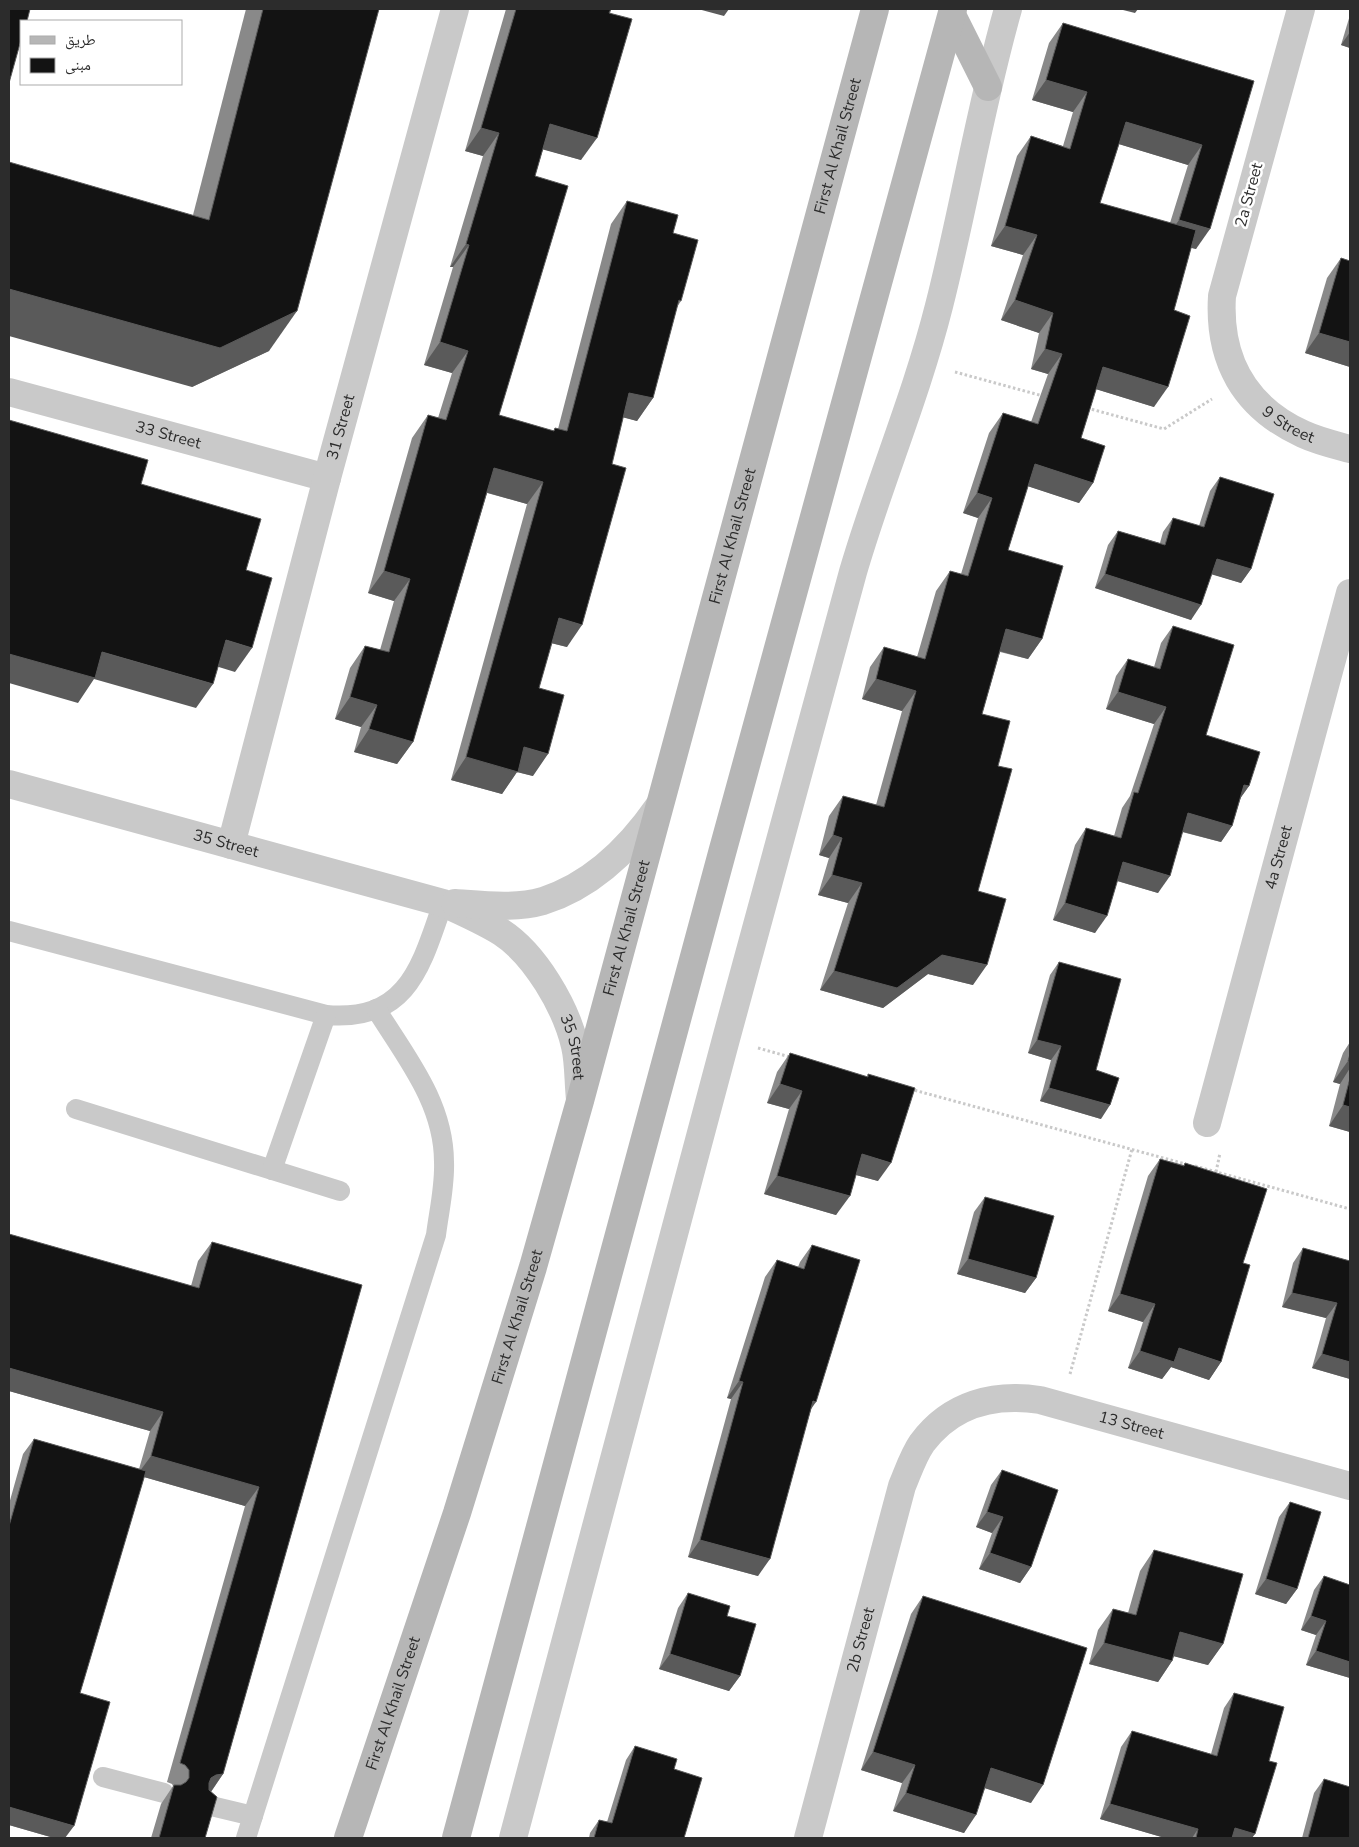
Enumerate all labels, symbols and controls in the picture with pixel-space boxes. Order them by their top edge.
legend [20,20,182,85]
text: طريق [65,30,96,50]
text: مبنى [65,55,91,75]
street label: First Al Khail Street [809,75,867,216]
street label: 2a Street [1230,160,1268,230]
street label: 31 Street [321,392,360,462]
street label: 9 Street [1257,401,1318,449]
street label: 33 Street [133,416,204,455]
street label: First Al Khail Street [704,465,762,606]
street label: 4a Street [1259,822,1298,892]
street label: 35 Street [191,824,262,863]
street label: First Al Khail Street [598,857,656,998]
street label: 35 Street [554,1011,590,1081]
street label: First Al Khail Street [486,1247,549,1387]
street label: 13 Street [1096,1406,1167,1445]
street label: 2b Street [842,1604,880,1675]
street label: First Al Khail Street [360,1633,426,1773]

